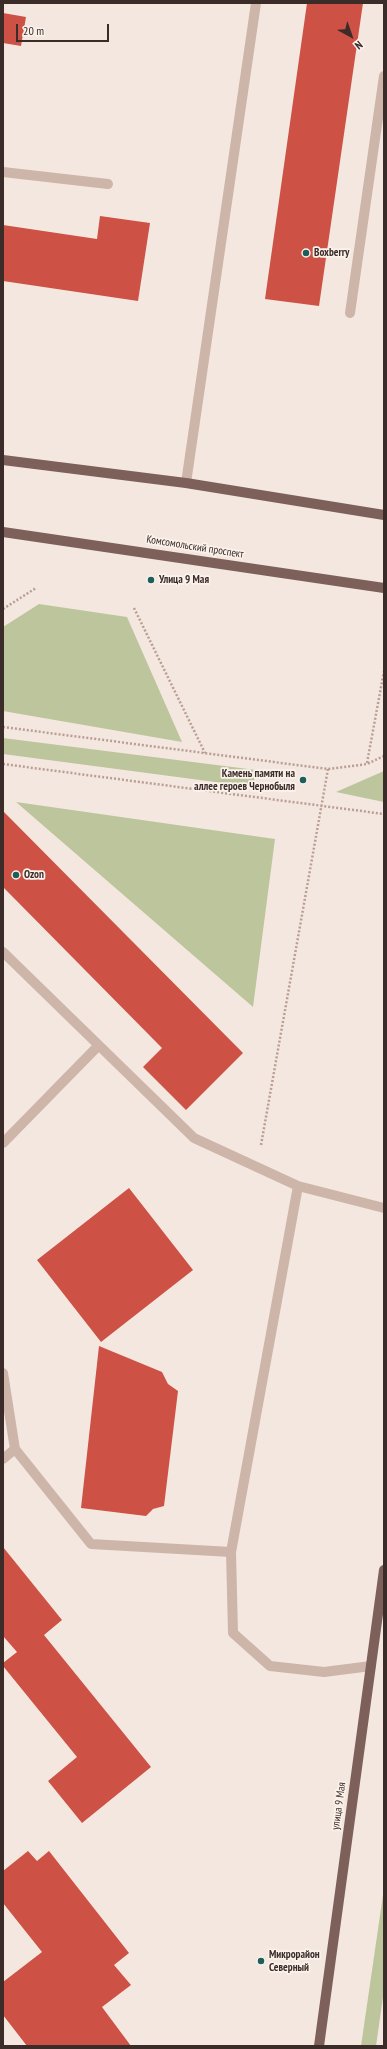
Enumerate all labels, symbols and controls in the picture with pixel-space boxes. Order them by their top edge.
scale bar [18,16,111,42]
north arrow [331,16,371,56]
text: 20 m [23,23,44,38]
text: N [352,38,365,52]
place label: Boxberry [314,246,349,260]
marker: Boxberry [301,248,311,258]
street label: Комсомольский проспект [145,533,245,561]
place label: Улица 9 Мая [159,573,209,587]
marker: Улица 9 Мая [146,575,156,585]
place label: Камень памяти на аллее героев Чернобыля [194,767,295,793]
marker: Камень памяти на аллее героев Чернобыля [298,775,308,785]
place label: Ozon [24,868,44,882]
marker: Ozon [11,870,21,880]
street label: улица 9 Мая [329,1781,349,1831]
place label: Микрорайон Северный [269,1948,320,1974]
marker: Микрорайон Северный [256,1956,266,1966]

